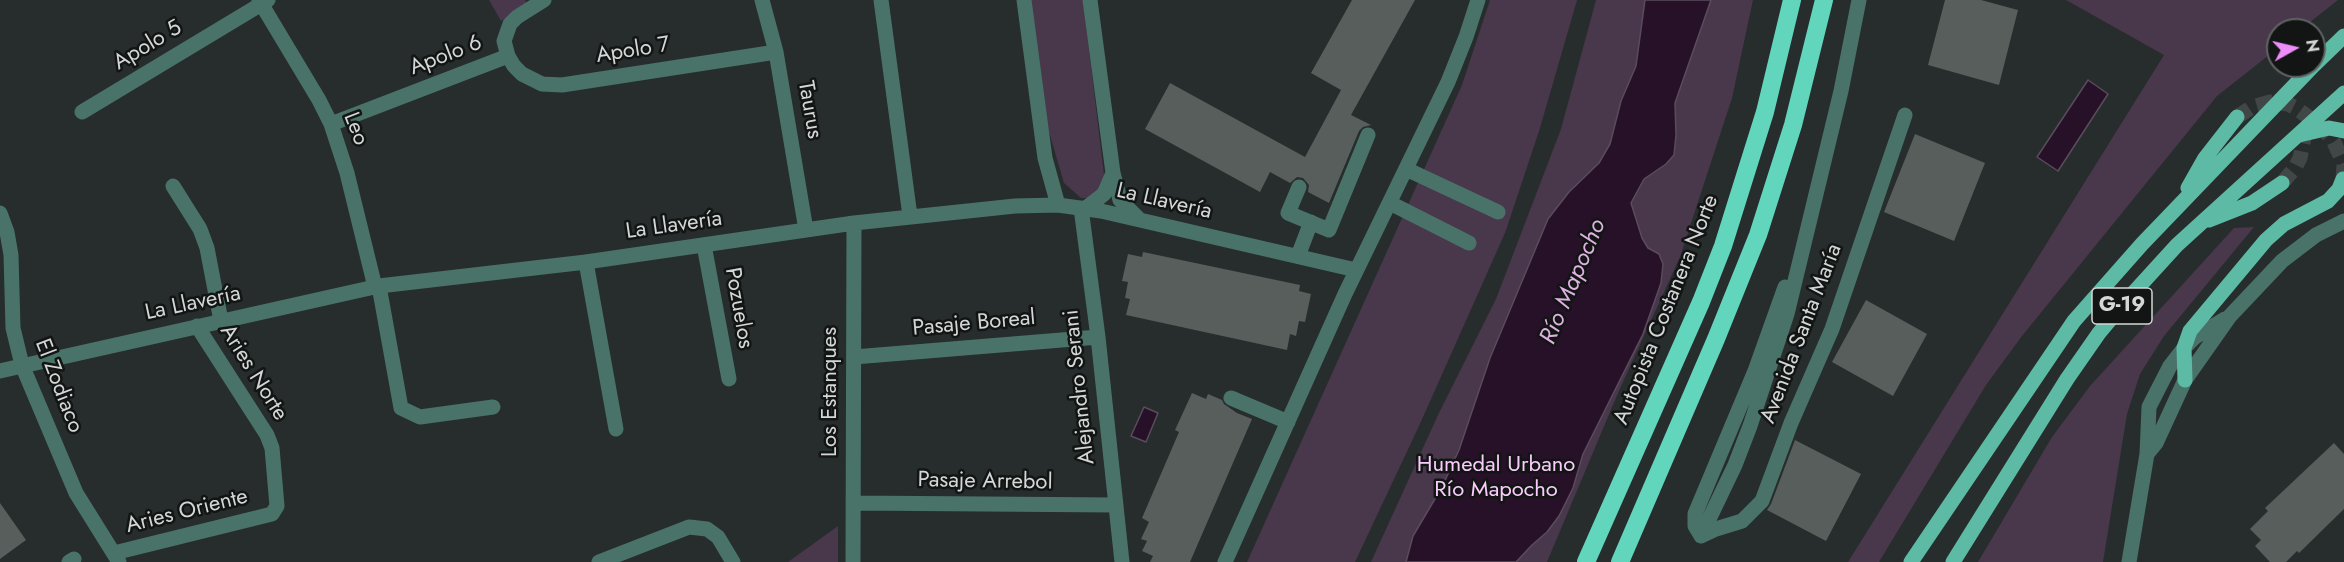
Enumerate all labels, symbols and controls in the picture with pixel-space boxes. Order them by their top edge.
street label: Apolo 5 [109,15,187,77]
north arrow [2266,18,2326,78]
street label: Apolo 6 [406,30,486,82]
street label: Apolo 7 [594,32,672,70]
text: N [2300,38,2325,54]
street label: Taurus [791,79,827,141]
street label: Leo [337,109,373,149]
street label: La Llavería [1114,178,1214,226]
street label: Autopista Costanera Norte [1609,191,1725,429]
street label: La Llavería [624,206,724,246]
water label: Río Mapocho [1535,215,1613,349]
street label: Avenida Santa María [1756,241,1848,427]
street label: Pozuelos [718,265,758,351]
street label: La Llavería [143,281,243,327]
road number: G-19 [2092,288,2152,324]
street label: Pasaje Boreal [911,305,1037,343]
street label: Alejandro Serani [1059,308,1101,466]
street label: Aries Norte [213,320,293,426]
street label: Los Estanques [818,327,844,457]
street label: El Zodiaco [28,335,88,437]
park label: Humedal Urbano Río Mapocho [1417,453,1575,505]
street label: Pasaje Arrebol [917,468,1053,496]
street label: Aries Oriente [123,484,251,540]

